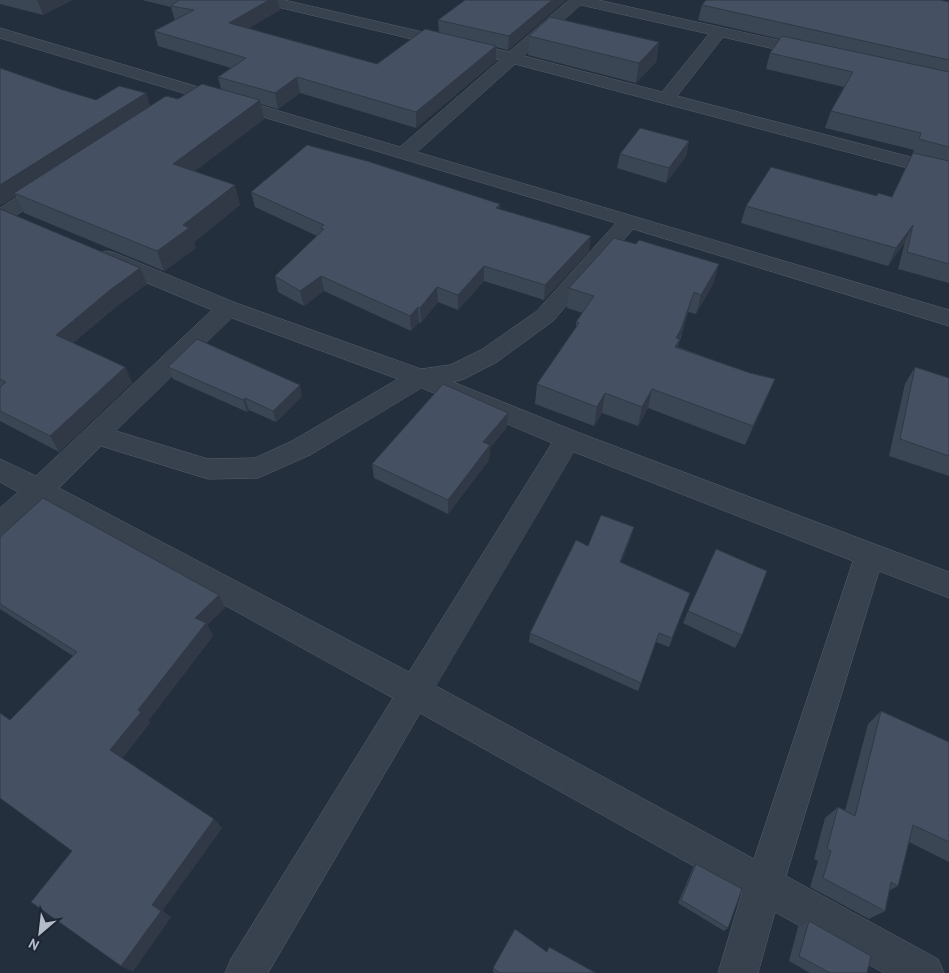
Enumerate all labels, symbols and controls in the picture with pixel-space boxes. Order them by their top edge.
north arrow [15,908,65,958]
text: N [26,934,42,955]

